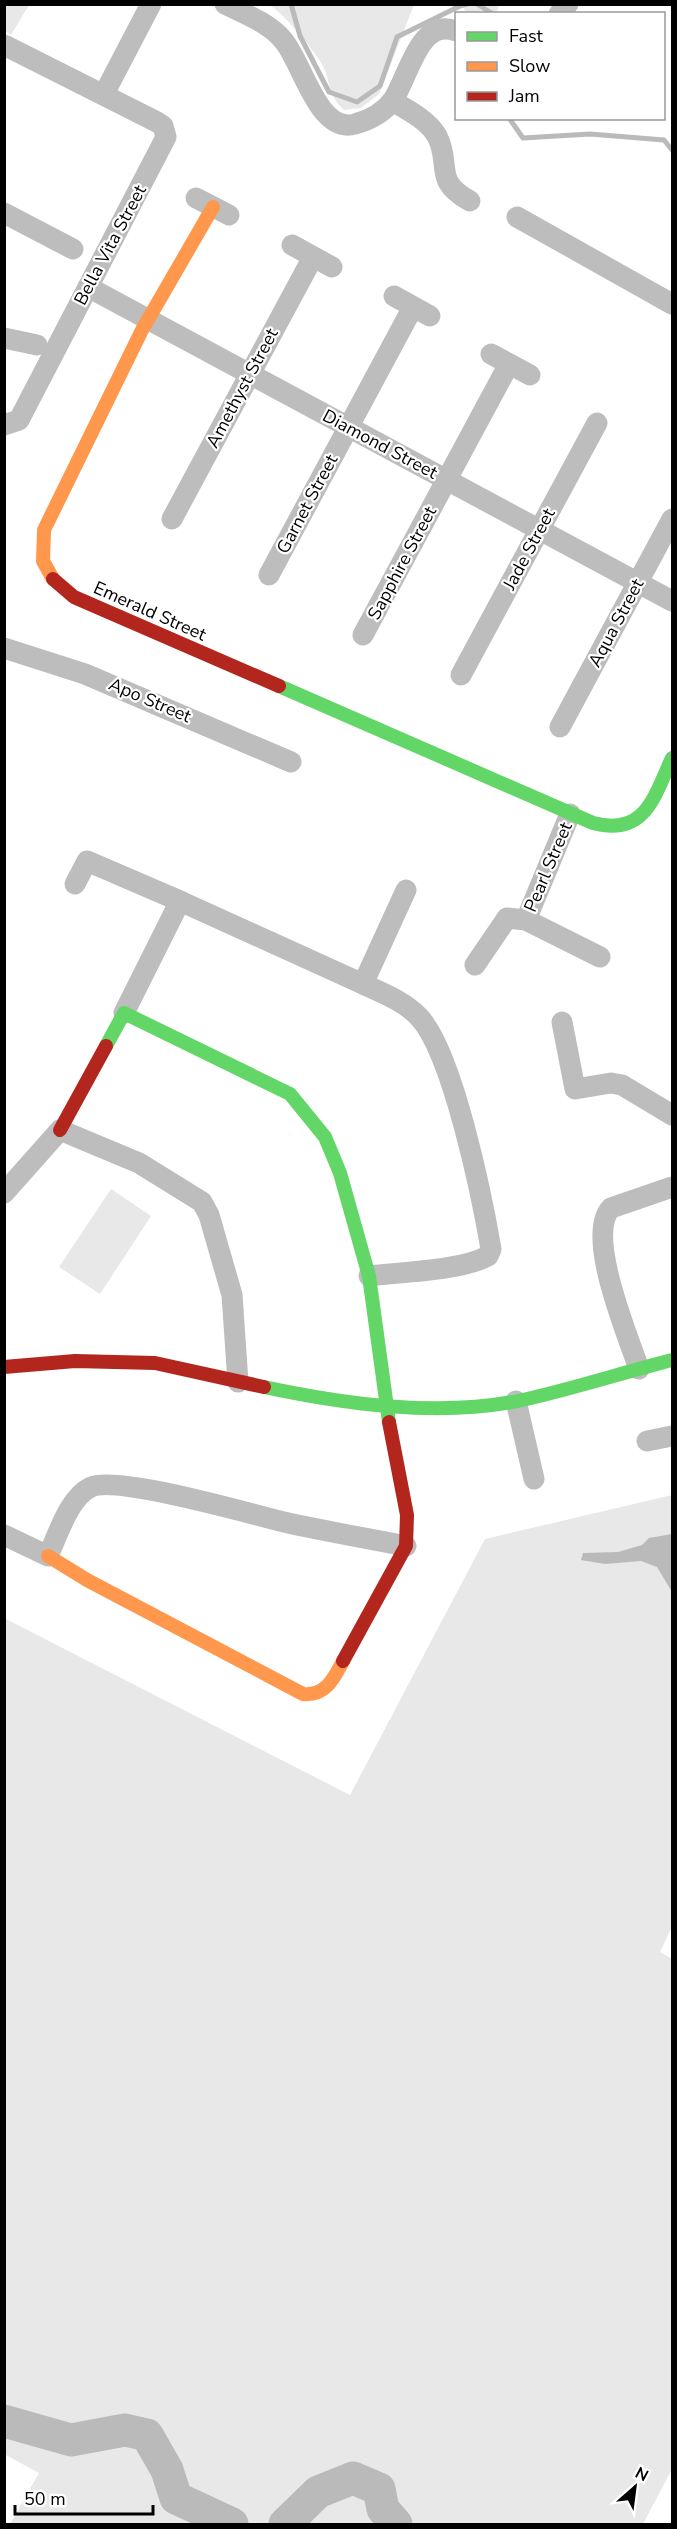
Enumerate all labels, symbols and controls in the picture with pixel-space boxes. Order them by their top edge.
legend [455,12,665,120]
text: Fast [509,24,544,48]
text: Slow [509,54,550,78]
text: Jam [508,84,540,108]
street label: Bella Vita Street [68,180,152,309]
street label: Amethyst Street [200,323,284,452]
street label: Diamond Street [318,404,442,485]
street label: Garnet Street [271,450,343,558]
street label: Sapphire Street [362,501,442,624]
street label: Jade Street [497,503,561,595]
street label: Aqua Street [583,574,650,671]
street label: Emerald Street [90,575,211,647]
street label: Apo Street [105,672,196,728]
street label: Pearl Street [518,818,578,916]
north arrow [605,2457,665,2517]
text: N [631,2462,652,2487]
scale bar [15,2478,153,2516]
text: 50 m [24,2487,66,2511]

